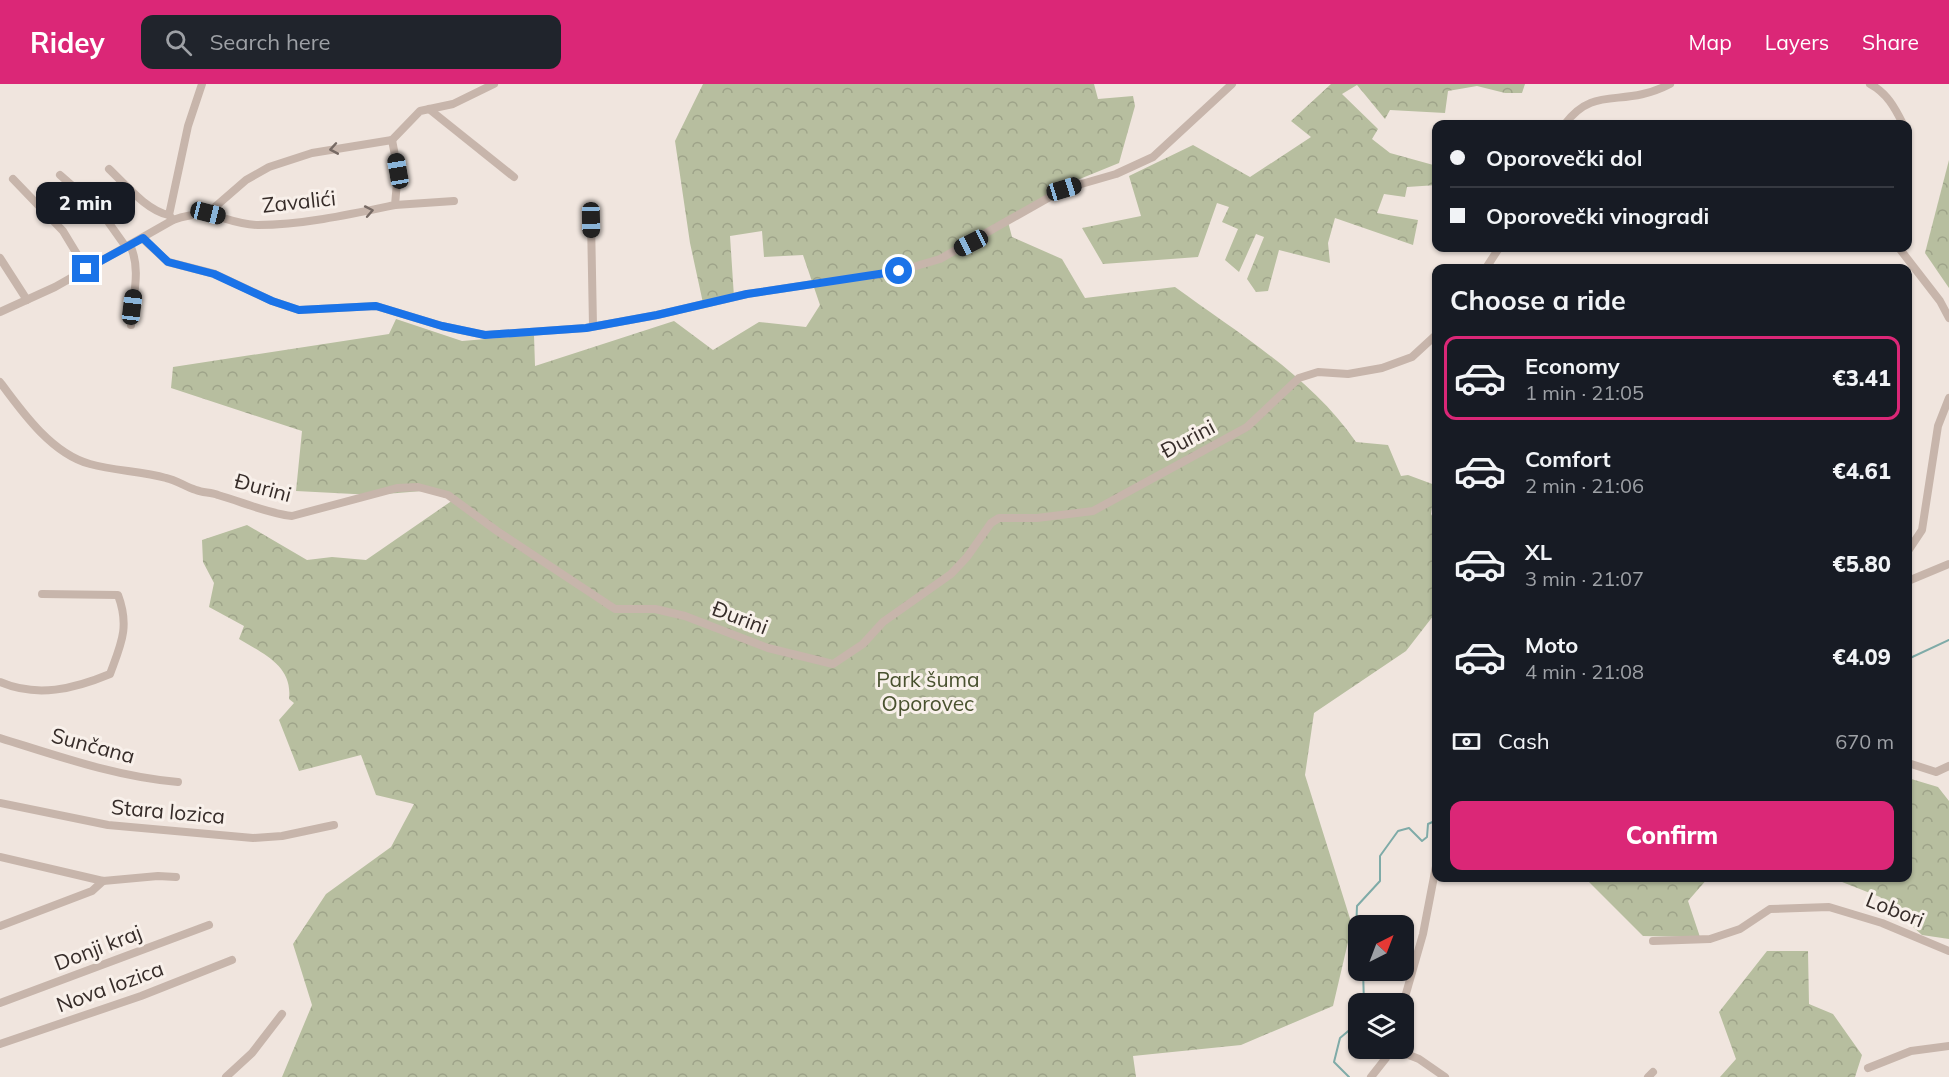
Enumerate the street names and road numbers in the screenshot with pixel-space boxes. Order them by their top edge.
street label: Zavalići [261,184,337,218]
street label: Đurini [1156,413,1219,463]
street label: Đurini [232,467,295,507]
street label: Đurini [709,595,772,640]
street label: Sunčana [49,721,138,769]
street label: Stara lozica [110,793,226,829]
street label: Lobori [1862,886,1928,932]
street label: Donji kraj [50,919,145,976]
street label: Nova lozica [52,955,167,1017]

